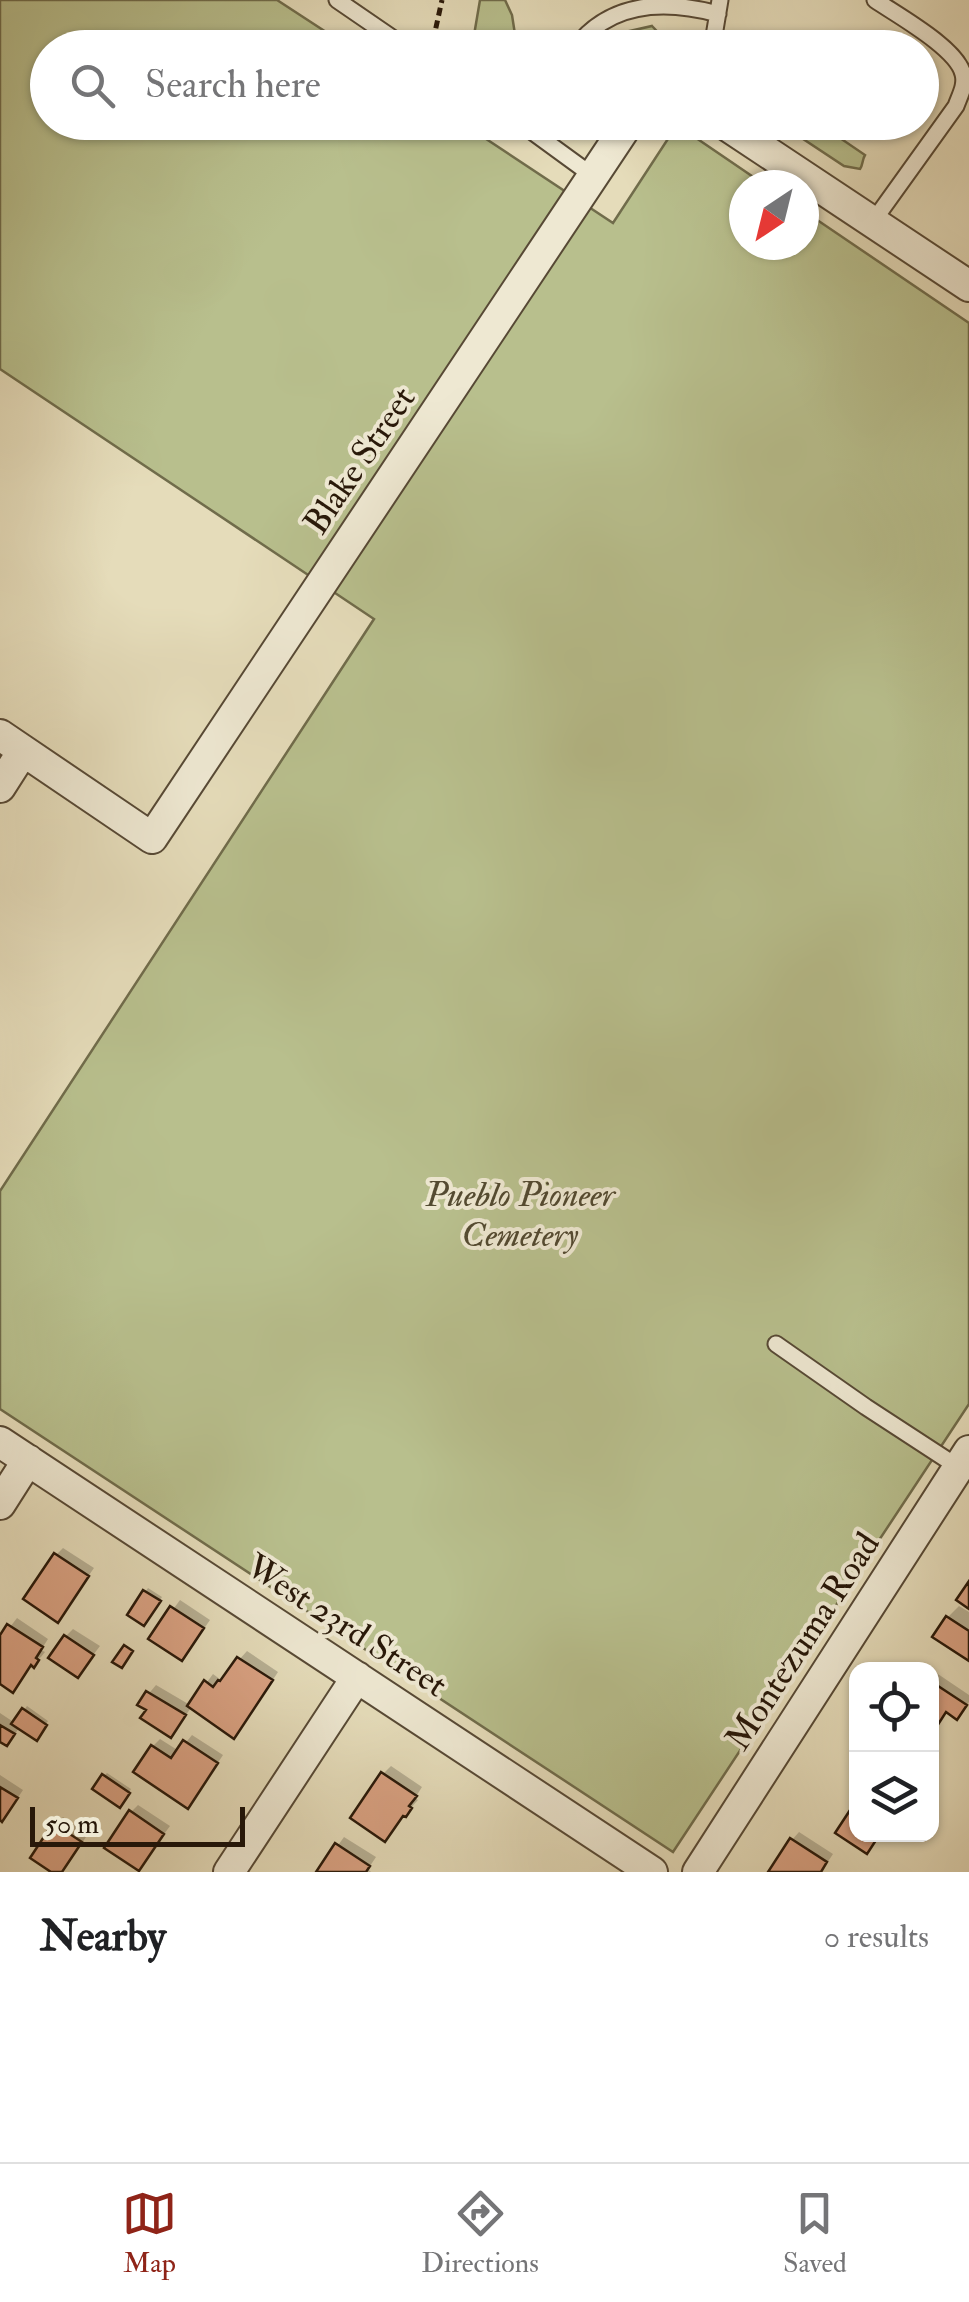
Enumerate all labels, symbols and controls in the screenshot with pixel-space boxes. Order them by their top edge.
search box [30,30,939,140]
icon: search [65,58,120,113]
text: Search here [145,61,321,109]
north arrow [729,170,819,260]
street label: Blake Street [294,378,425,543]
park label: Pueblo Pioneer Cemetery [424,1173,617,1257]
street label: Montezuma Road [716,1524,890,1759]
street label: West 23rd Street [237,1544,455,1707]
map controls [849,1662,939,1842]
button: locate [849,1662,939,1752]
button: layers [849,1752,939,1842]
scale bar [30,1802,245,1846]
text: 50 m [45,1807,99,1842]
text: Nearby [40,1911,166,1963]
text: 0 results [824,1917,929,1957]
tab: Map [122,2186,177,2281]
tab: Directions [421,2186,539,2281]
tab: Saved [783,2186,847,2281]

